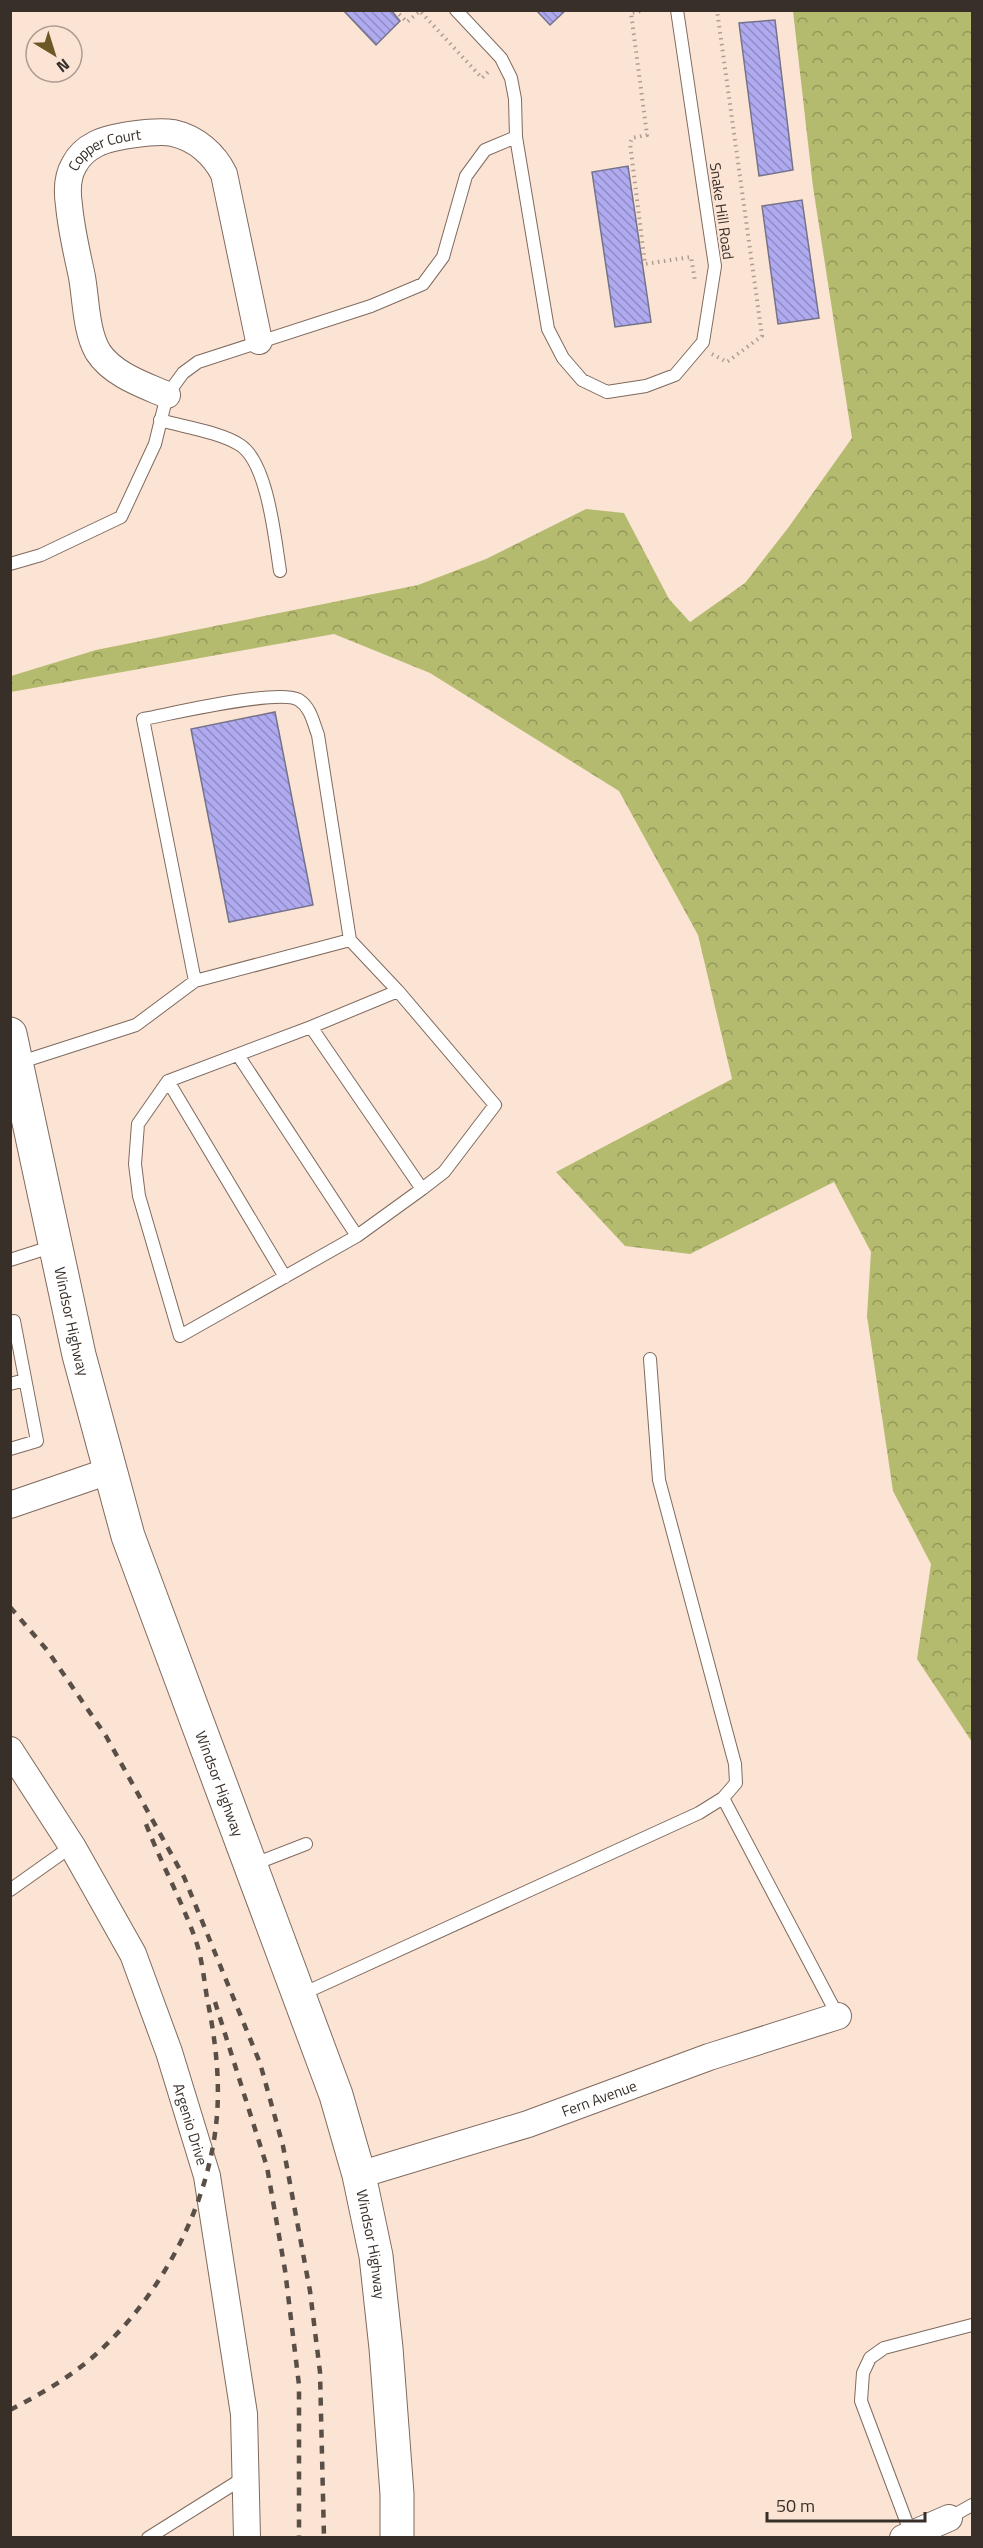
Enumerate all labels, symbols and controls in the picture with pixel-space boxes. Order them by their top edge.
north arrow [24,24,84,84]
text: N [51,53,75,79]
street label: Copper Court [61,122,143,175]
street label: Snake Hill Road [704,161,740,261]
street label: Windsor Highway [49,1265,96,1379]
street label: Windsor Highway [190,1727,250,1840]
street label: Fern Avenue [558,2073,640,2122]
street label: Argenio Drive [168,2080,214,2168]
street label: Windsor Highway [351,2187,392,2300]
scale bar [767,2485,924,2523]
text: 50 m [776,2492,815,2519]

